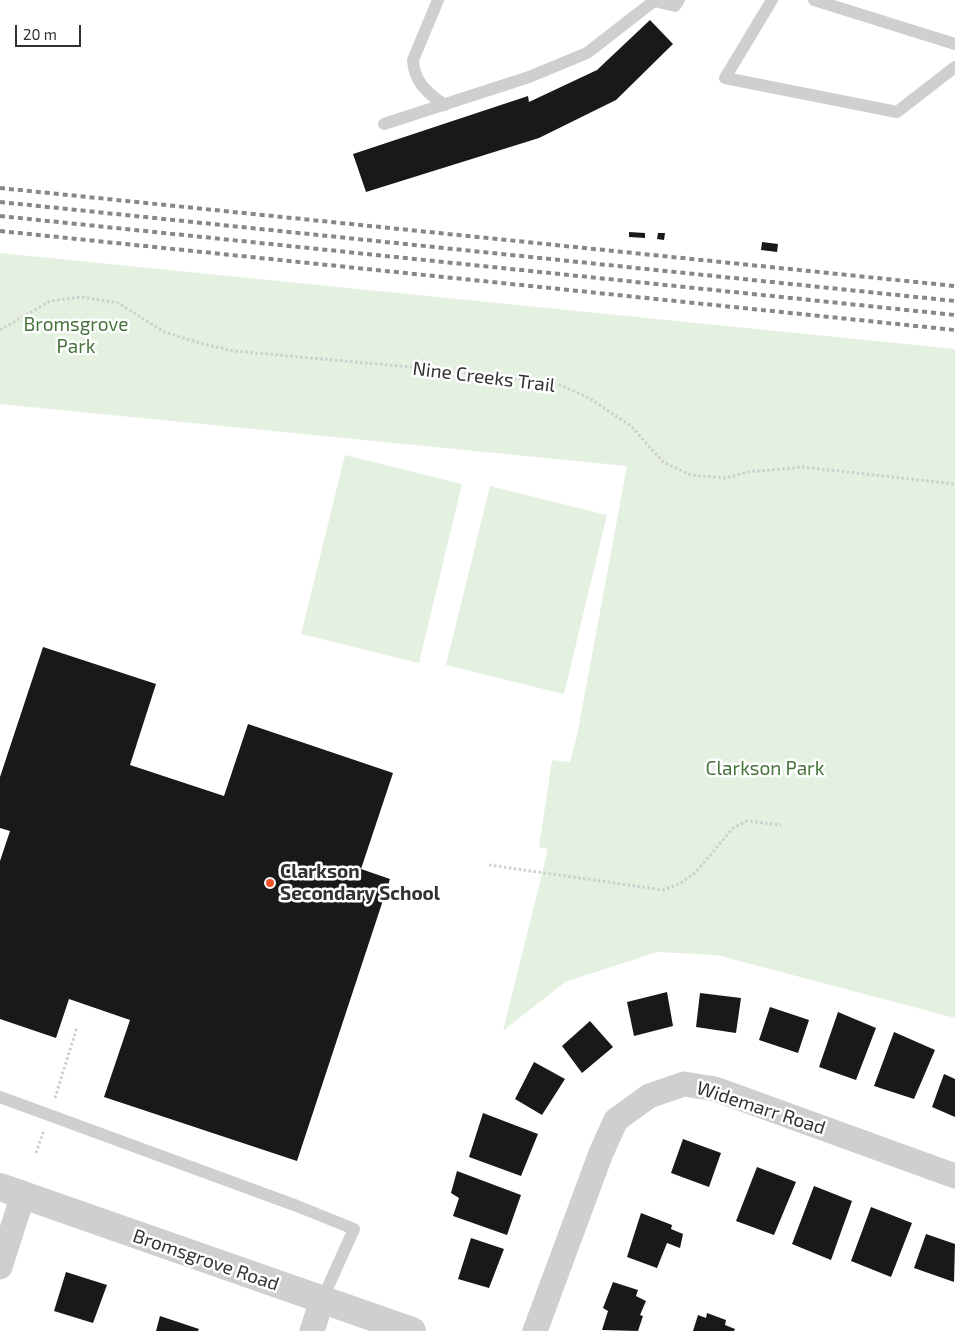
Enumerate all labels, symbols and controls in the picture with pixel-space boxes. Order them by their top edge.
scale bar [18,15,84,47]
text: 20 m [23,25,57,43]
park label: Bromsgrove Park [23,314,129,358]
street label: Nine Creeks Trail [411,357,557,397]
park label: Clarkson Park [706,758,824,780]
place label: Clarkson Secondary School [280,861,440,905]
marker: Clarkson Secondary School [264,877,276,889]
street label: Widemarr Road [694,1076,828,1140]
street label: Bromsgrove Road [130,1224,282,1296]

